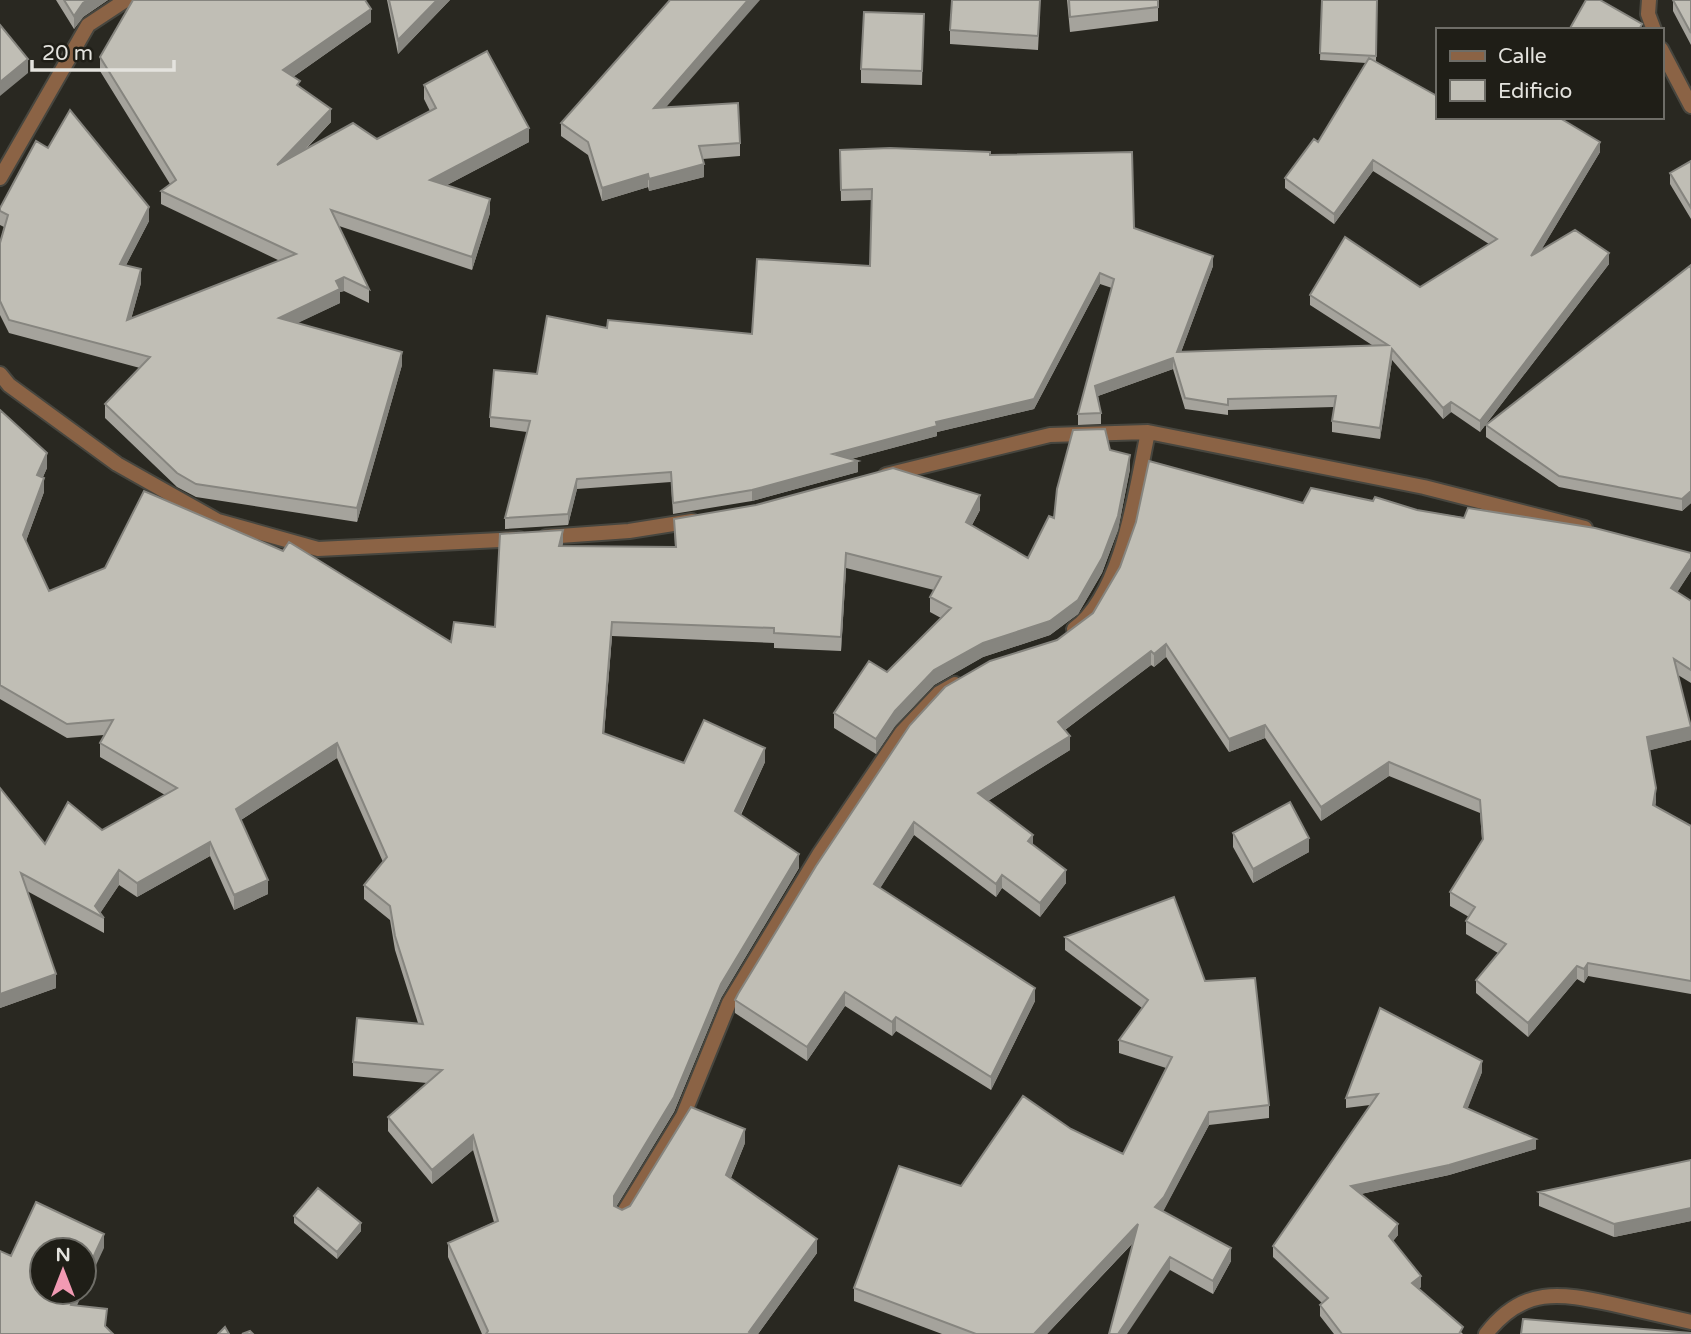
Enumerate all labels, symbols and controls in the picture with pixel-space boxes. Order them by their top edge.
scale bar [32,28,173,72]
legend [1436,28,1663,119]
text: 20 m [42,41,93,66]
text: Calle [1498,44,1547,69]
text: Edificio [1498,79,1572,104]
north arrow [28,1236,98,1306]
text: N [55,1244,71,1266]

